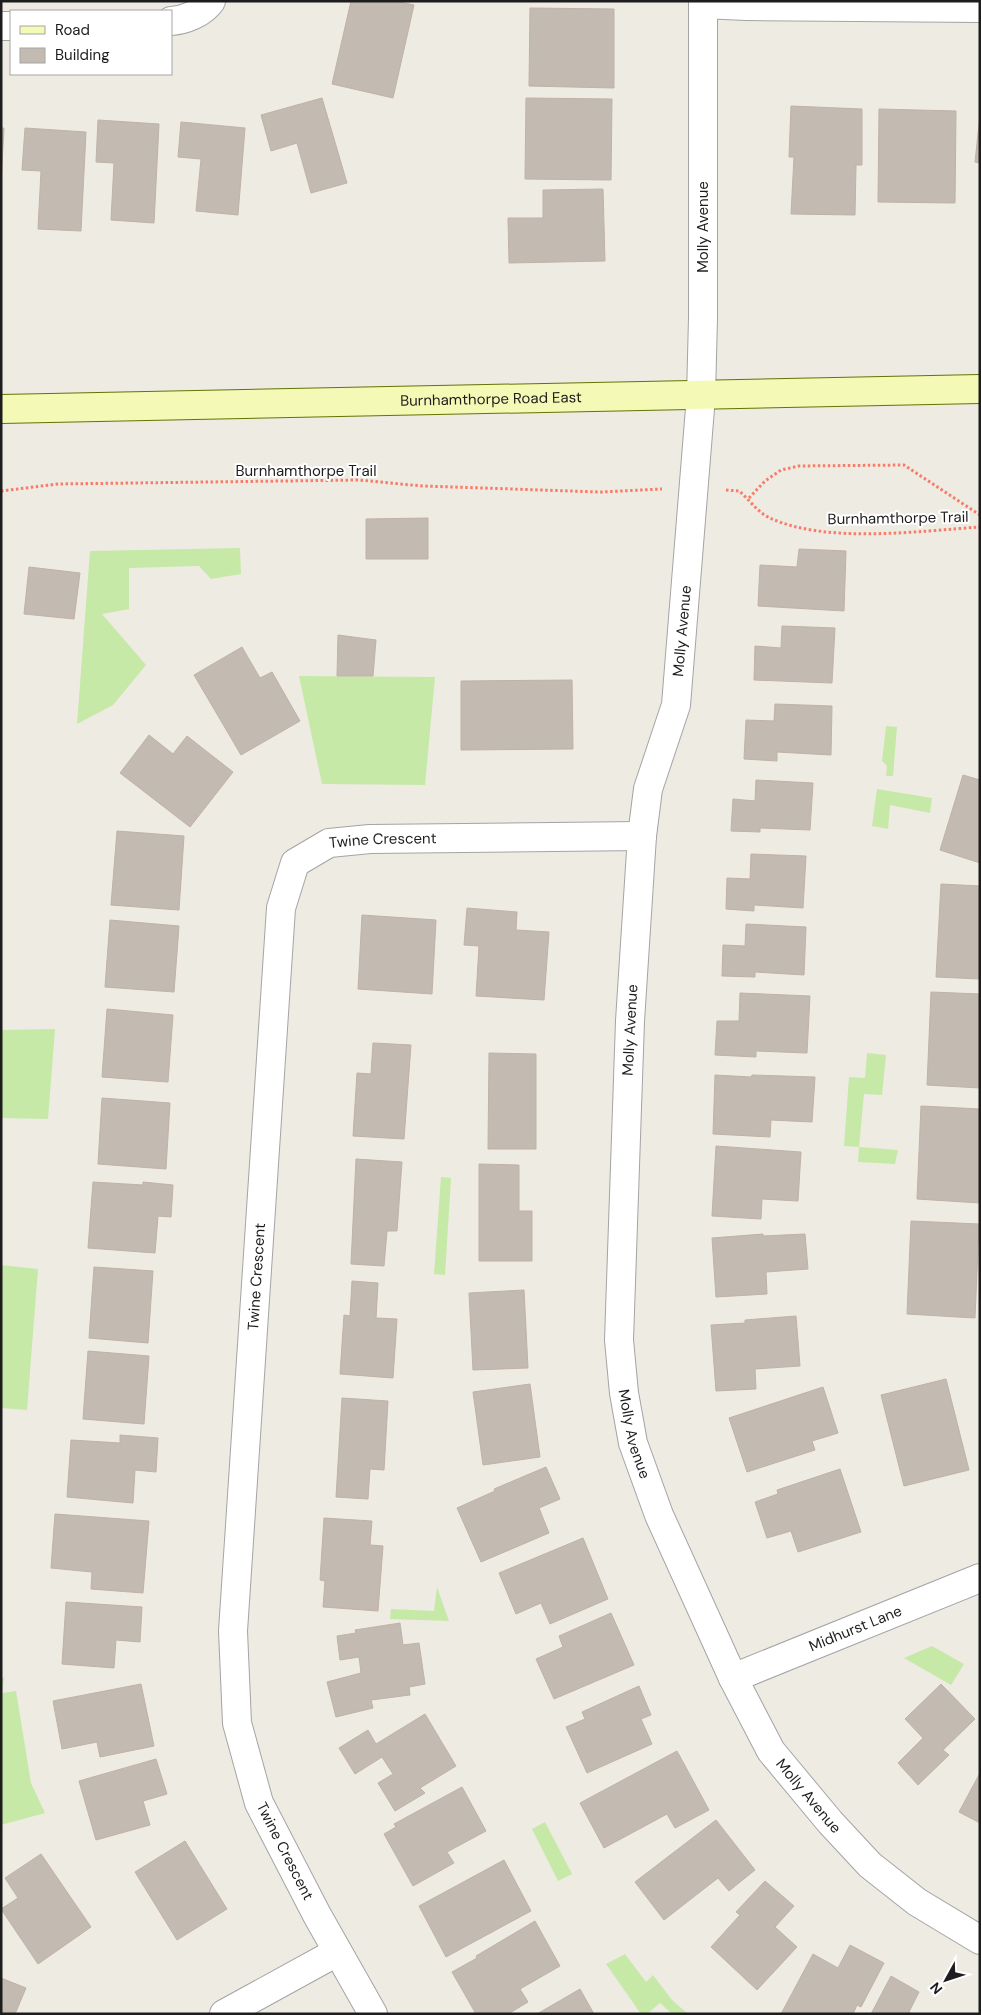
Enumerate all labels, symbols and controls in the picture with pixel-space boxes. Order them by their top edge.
legend [10,10,172,75]
text: Road [55,20,90,40]
text: Building [55,45,110,65]
street label: Molly Avenue [693,181,713,273]
street label: Burnhamthorpe Road East [400,387,582,411]
street label: Burnhamthorpe Trail [235,461,377,481]
street label: Burnhamthorpe Trail [827,507,969,529]
street label: Molly Avenue [668,585,696,677]
street label: Twine Crescent [328,828,437,853]
street label: Molly Avenue [618,984,642,1076]
street label: Twine Crescent [243,1222,270,1331]
street label: Molly Avenue [614,1388,655,1481]
street label: Midhurst Lane [806,1601,905,1656]
street label: Molly Avenue [771,1754,846,1838]
street label: Twine Crescent [252,1799,318,1904]
north arrow [921,1955,971,2005]
text: N [926,1979,946,1998]

